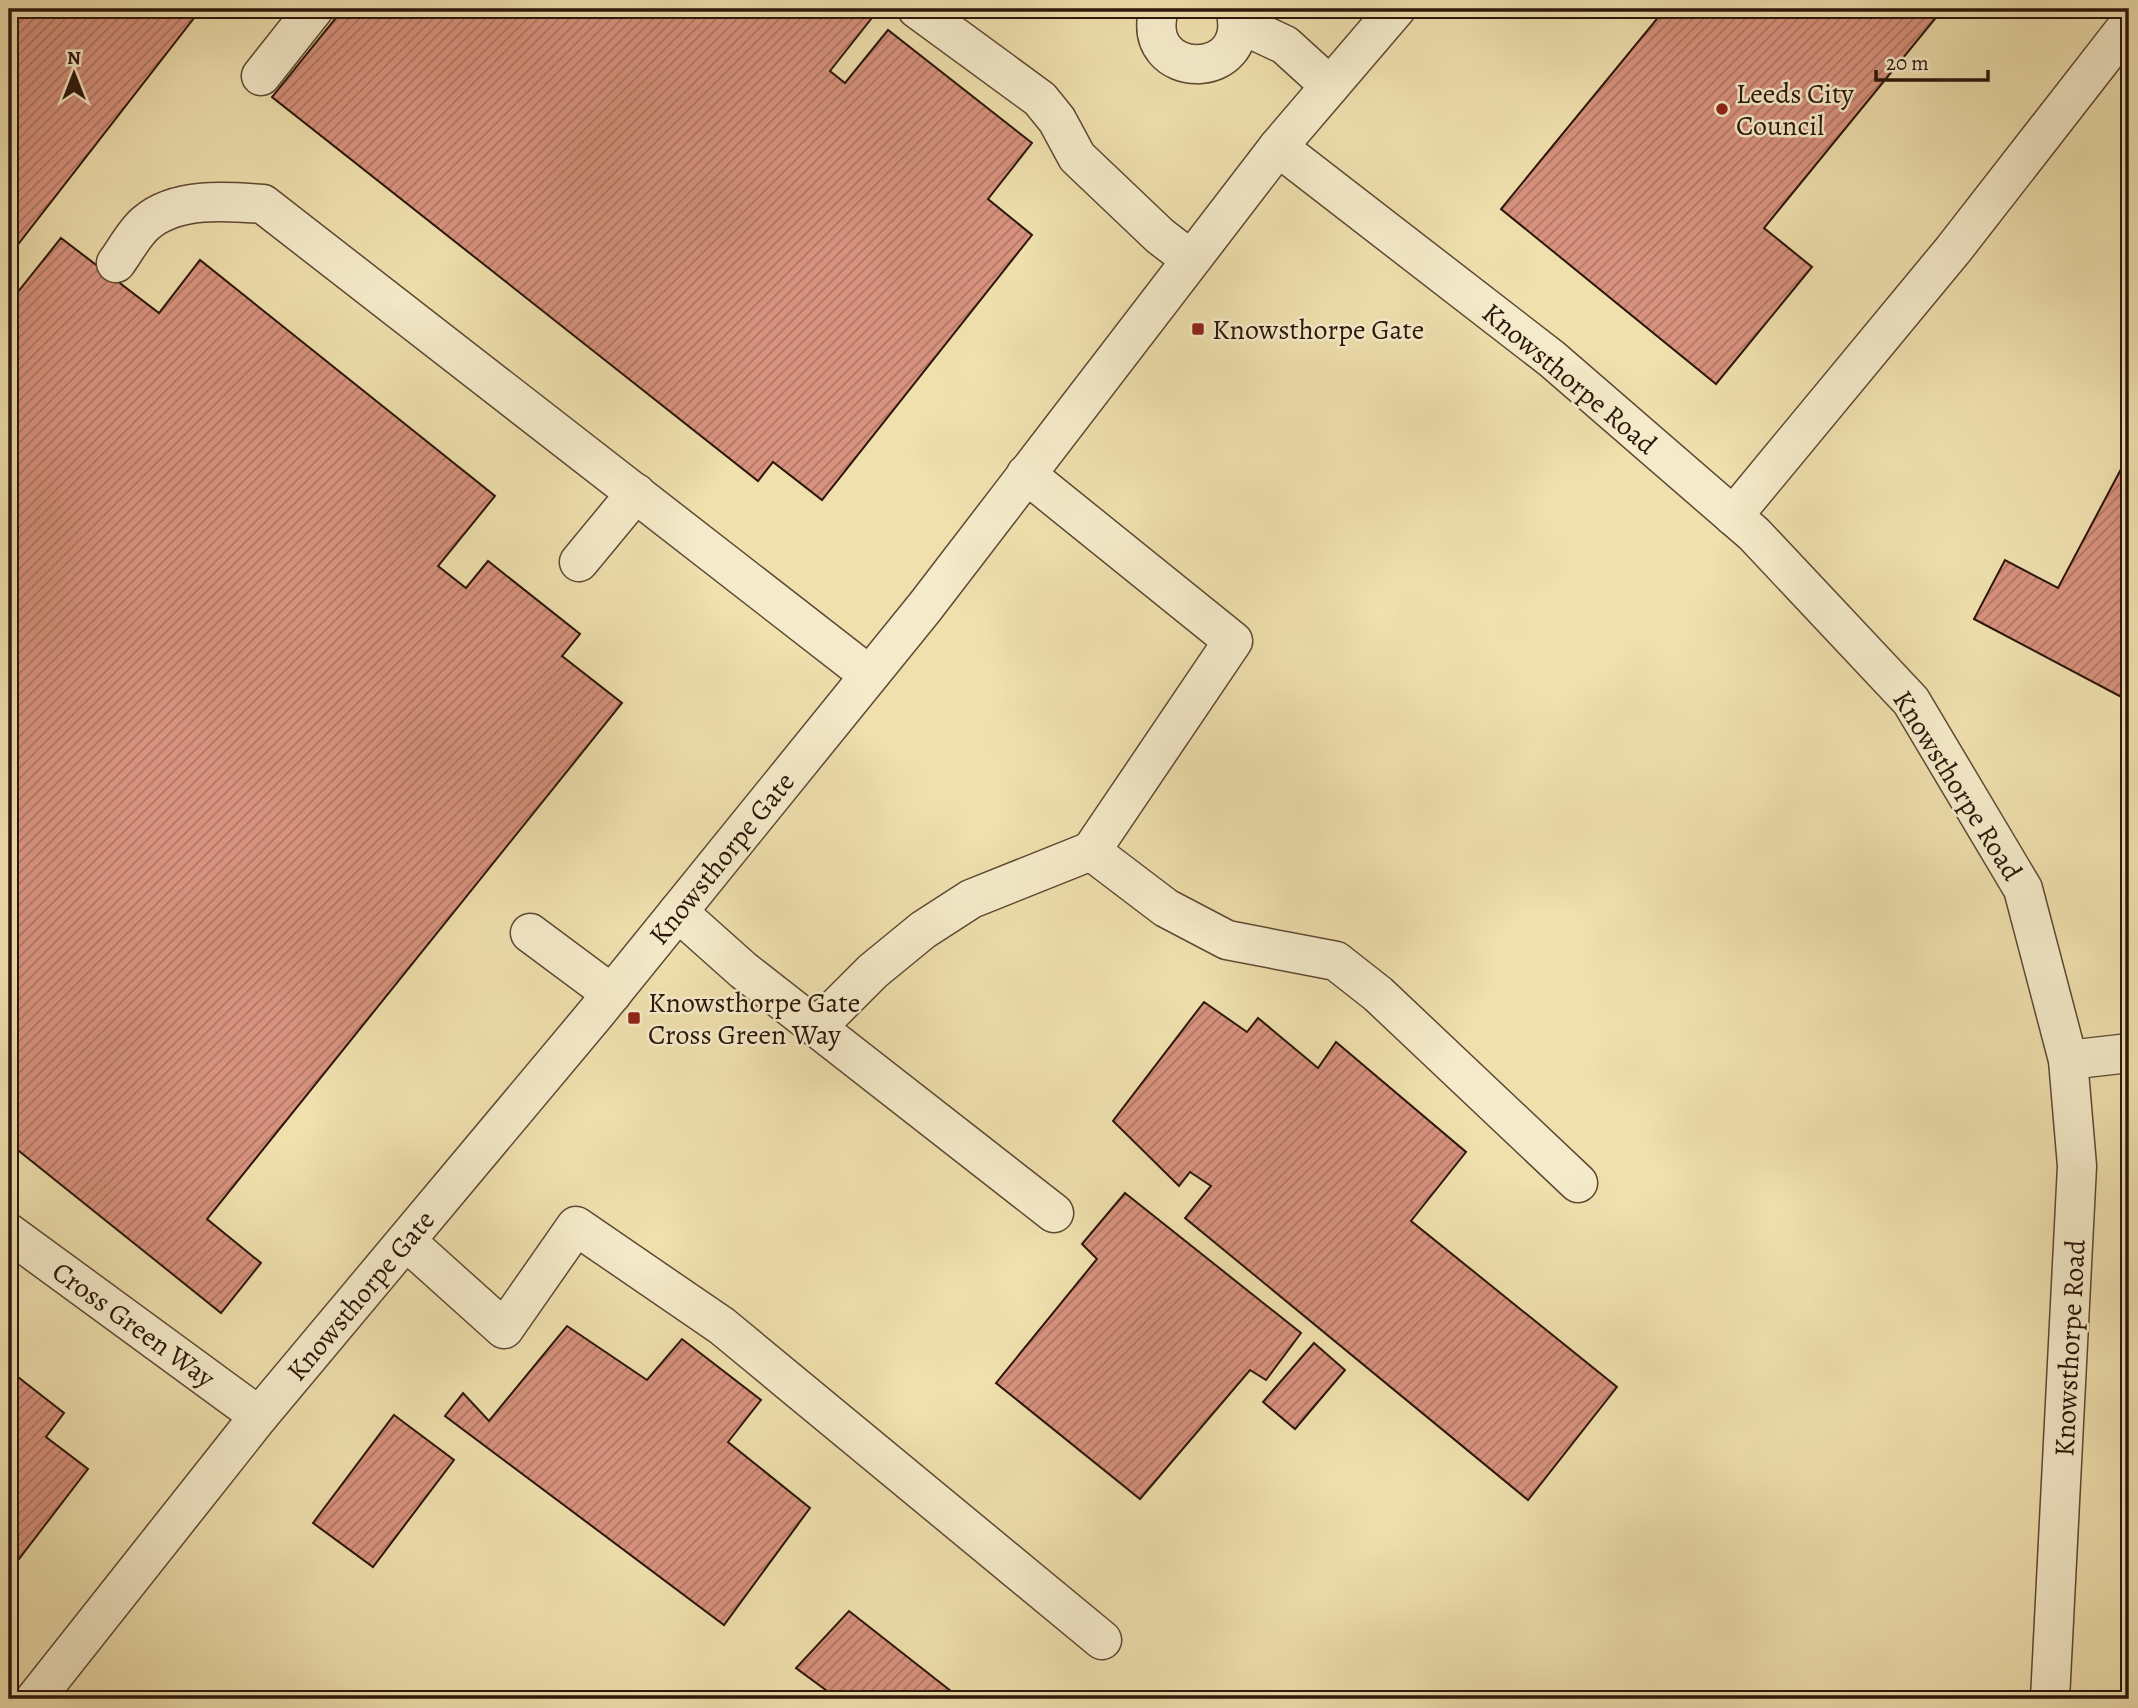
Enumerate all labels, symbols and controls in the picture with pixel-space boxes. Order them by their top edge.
north arrow [38,38,108,108]
scale bar [1876,38,1988,82]
text: N [67,45,81,71]
text: 20 m [1886,49,1929,77]
place label: Leeds City Council [1736,75,1854,145]
marker: Leeds City Council [1714,101,1730,117]
street label: Knowsthorpe Road [1474,294,1666,464]
place label: Knowsthorpe Gate [1212,311,1424,349]
marker: Knowsthorpe Gate [1190,321,1206,337]
street label: Knowsthorpe Road [1883,683,2031,889]
street label: Knowsthorpe Gate [640,764,803,953]
place label: Knowsthorpe Gate Cross Green Way [648,984,860,1054]
marker: Knowsthorpe Gate Cross Green Way [626,1010,642,1026]
street label: Knowsthorpe Gate [278,1202,444,1389]
street label: Knowsthorpe Road [2045,1238,2095,1458]
street label: Cross Green Way [44,1253,223,1397]

